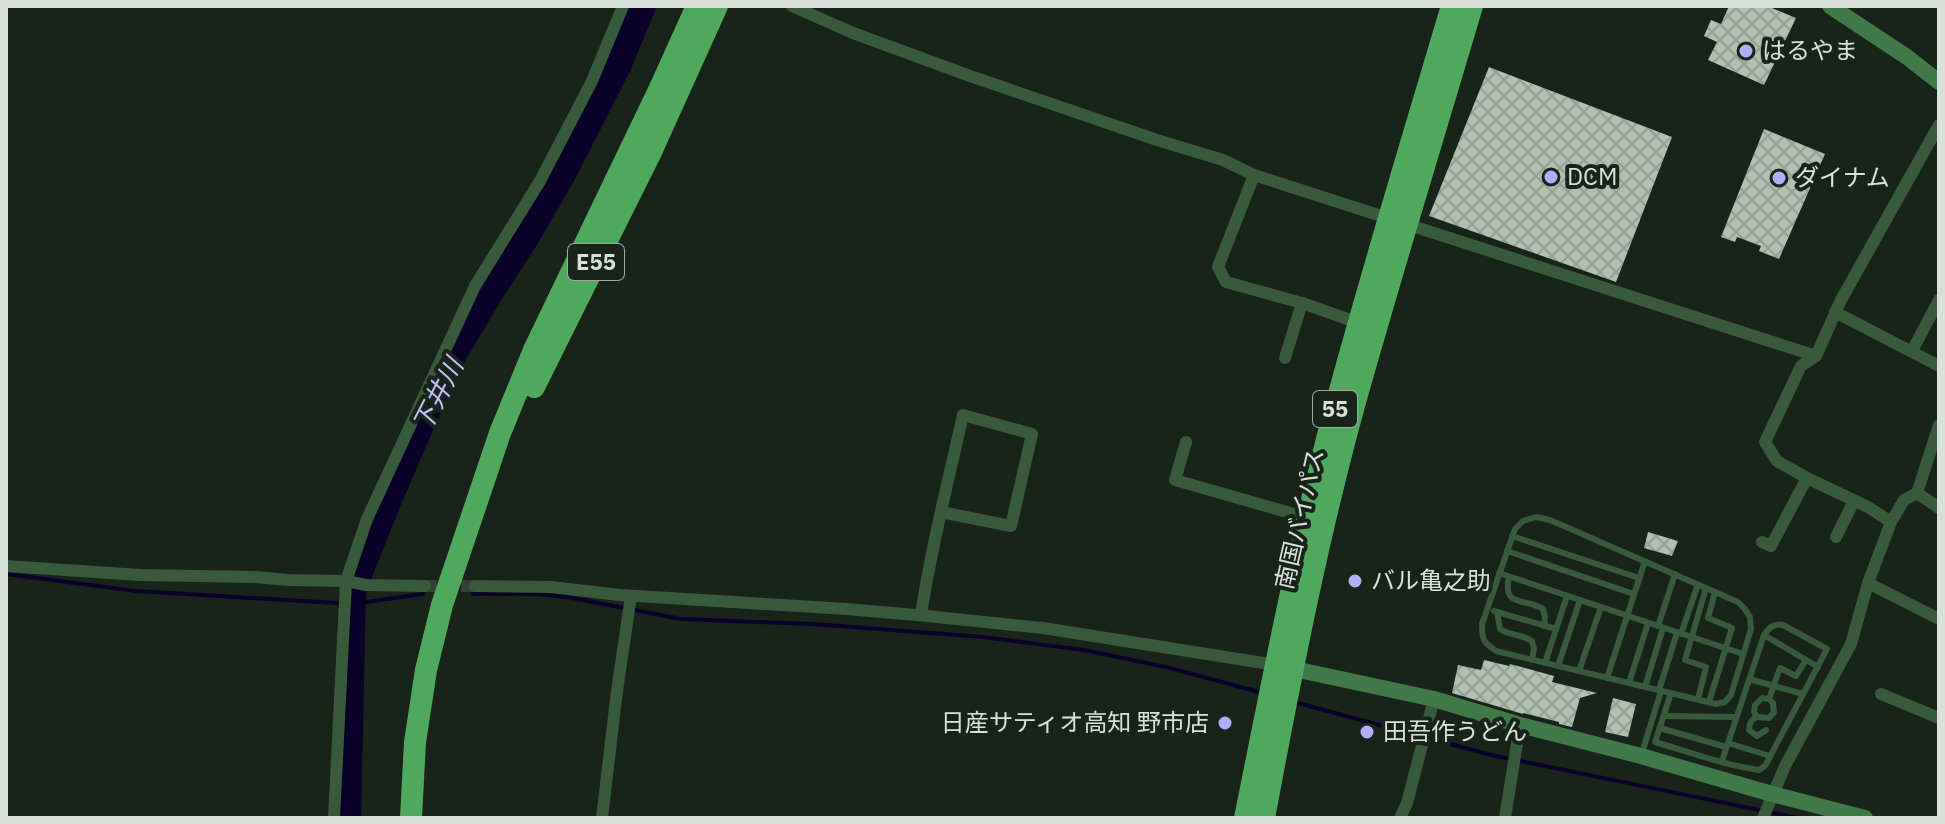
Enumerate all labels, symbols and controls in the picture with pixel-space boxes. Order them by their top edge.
place label: はるやま [1762,34,1858,66]
marker: はるやま [1737,42,1755,60]
place label: DCM [1567,160,1618,192]
place label: ダイナム [1795,161,1890,193]
marker: DCM [1542,168,1560,186]
marker: ダイナム [1770,169,1788,187]
road number: E55 [568,244,624,280]
water label: 下井川 [404,349,471,437]
road number: 55 [1313,391,1357,427]
street label: 南国バイパス [1267,445,1331,592]
place label: バル亀之助 [1371,564,1491,596]
marker: バル亀之助 [1346,572,1364,590]
place label: 日産サティオ高知 野市店 [941,706,1209,738]
marker: 日産サティオ高知 野市店 [1216,714,1234,732]
place label: 田吾作うどん [1383,715,1527,747]
marker: 田吾作うどん [1358,723,1376,741]

